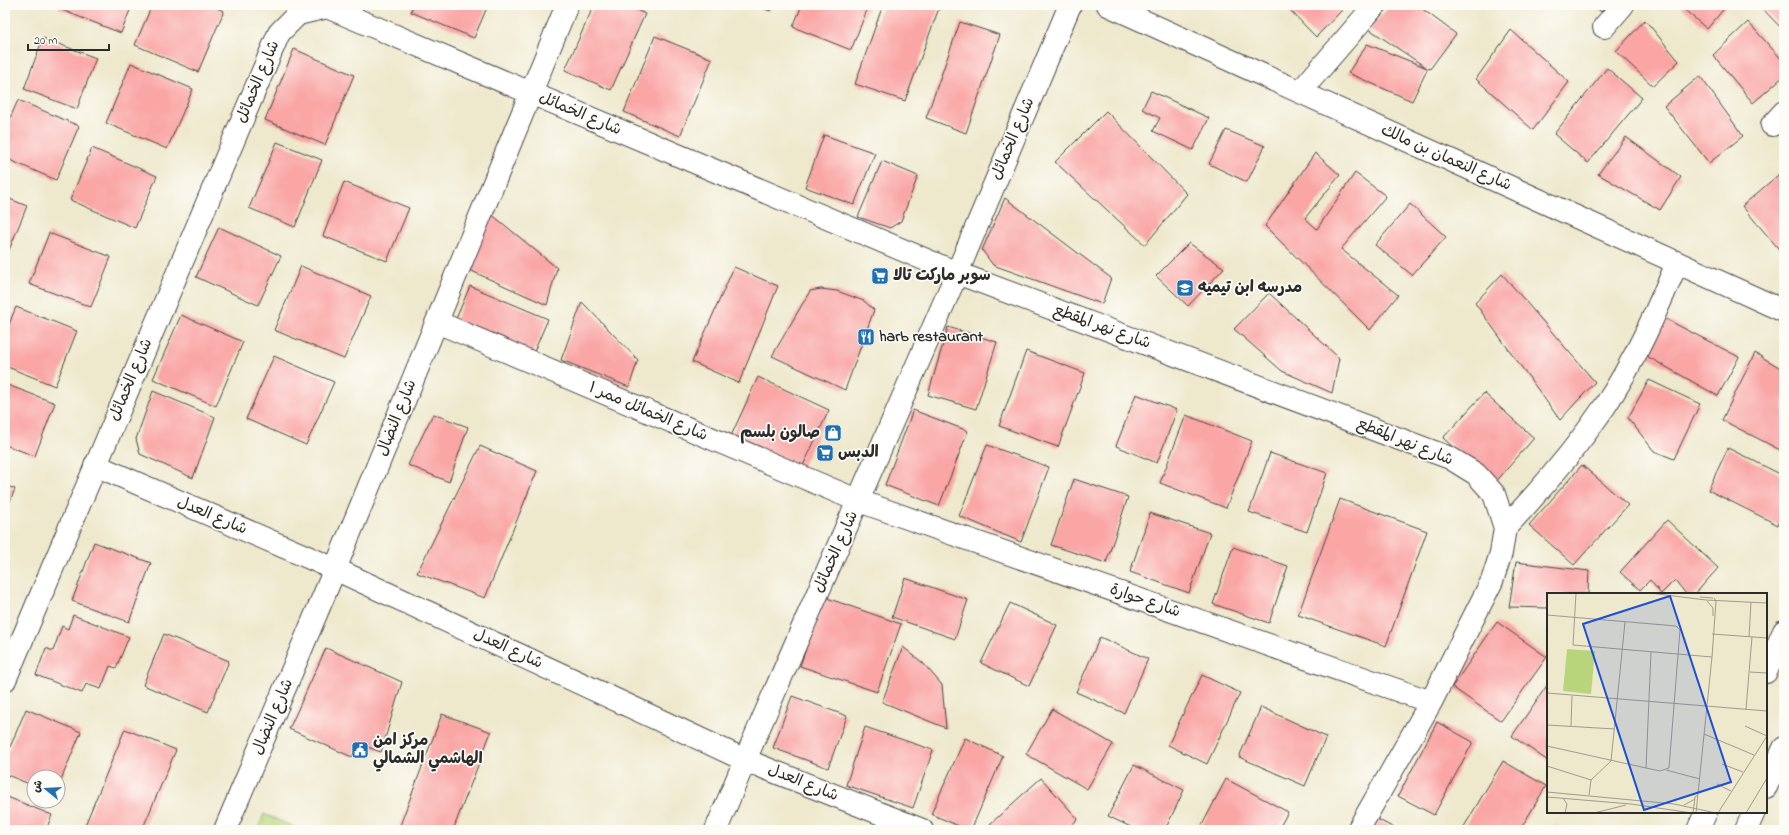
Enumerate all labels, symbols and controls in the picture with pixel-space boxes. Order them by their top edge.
scale bar [28,26,109,52]
text: 20 m [34,32,57,50]
street label: شارع الخمائل [230,37,286,127]
street label: شارع الخمائل [535,86,625,142]
street label: شارع الخمائل [985,94,1041,184]
street label: شارع النعمان بن مالك [1377,118,1515,198]
place label: سوبر ماركت تالا [893,264,991,288]
supermarket icon: سوبر ماركت تالا [870,266,890,286]
place label: مدرسه ابن تيميه [1198,276,1302,300]
school or university icon: مدرسه ابن تيميه [1175,278,1195,298]
street label: شارع نهر المقطع [1050,298,1154,356]
place label: harb restaurant [879,325,984,349]
restaurant icon: harb restaurant [856,327,876,347]
street label: شارع الخمائل [103,335,159,425]
street label: شارع النضال [371,376,423,460]
street label: شارع الخمائل ممر ١ [585,376,711,448]
street label: شارع نهر المقطع [1353,412,1457,472]
place label: صالون بلسم [740,421,820,445]
shop icon: صالون بلسم [823,423,843,443]
place label: الدبس [838,441,879,465]
supermarket icon: الدبس [815,443,835,463]
street label: شارع العدل [173,490,251,542]
street label: شارع الخمائل [807,507,865,597]
street label: شارع حوارة [1106,578,1184,624]
inset map [1547,593,1767,813]
street label: شارع العدل [469,622,547,676]
street label: شارع النضال [246,675,300,759]
place label: مركز امن الهاشمي الشمالي [373,729,483,772]
public building icon: مركز امن الهاشمي الشمالي [350,740,370,760]
street label: شارع العدل [764,758,842,808]
north arrow [26,769,66,809]
text: ش [28,778,47,794]

